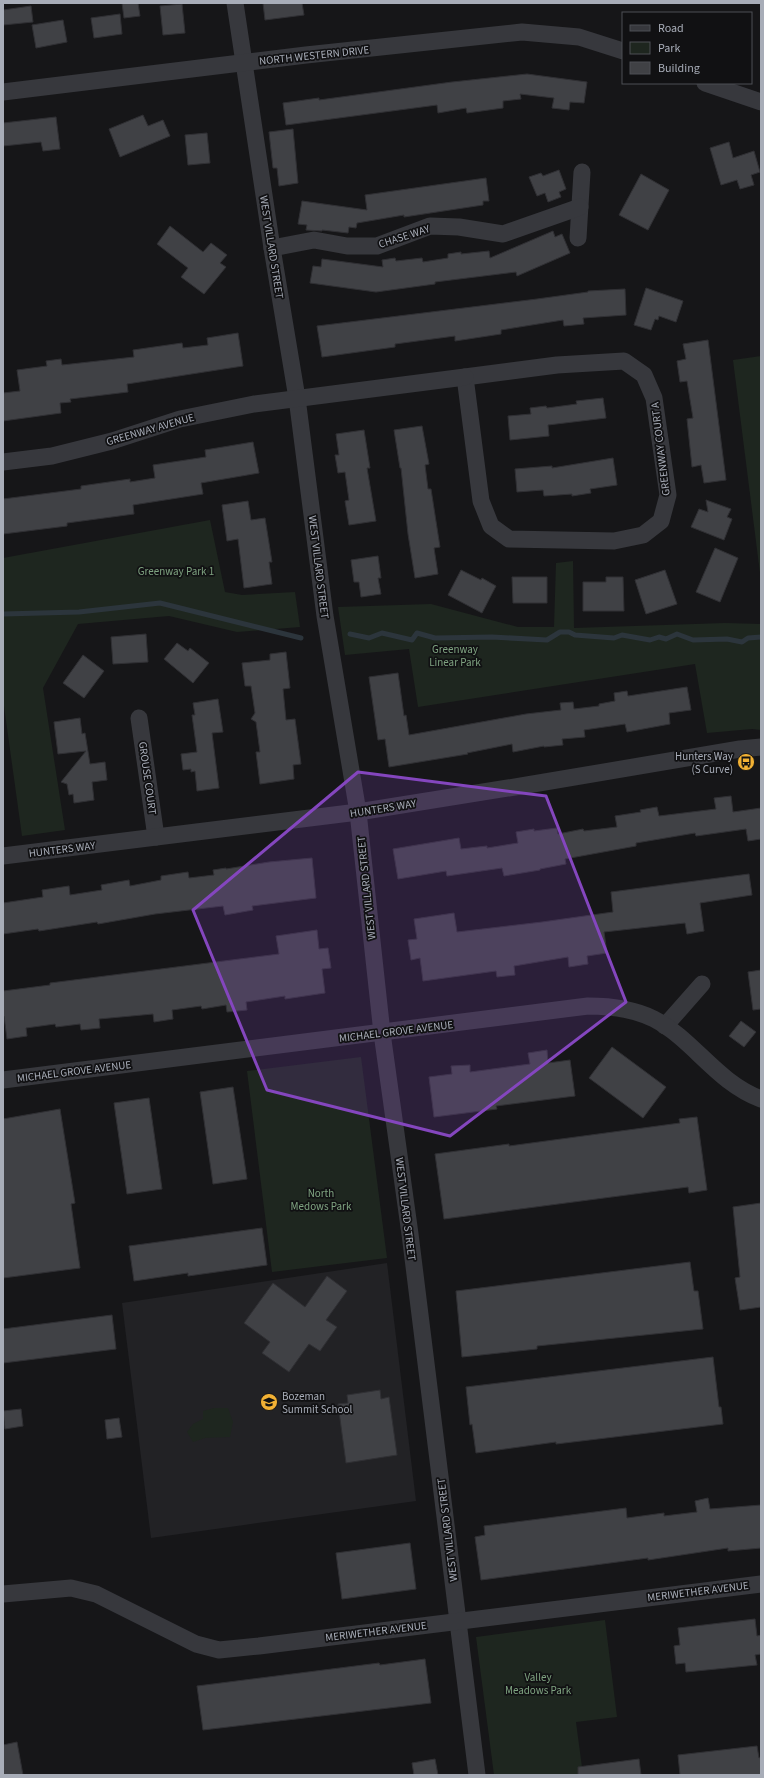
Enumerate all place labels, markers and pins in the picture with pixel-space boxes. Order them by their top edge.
place label: Hunters Way (S Curve) [675,749,733,777]
bus stop icon: Hunters Way (S Curve) [736,752,756,772]
place label: Bozeman Summit School [282,1389,353,1417]
school or university icon: Bozeman Summit School [259,1392,279,1412]

